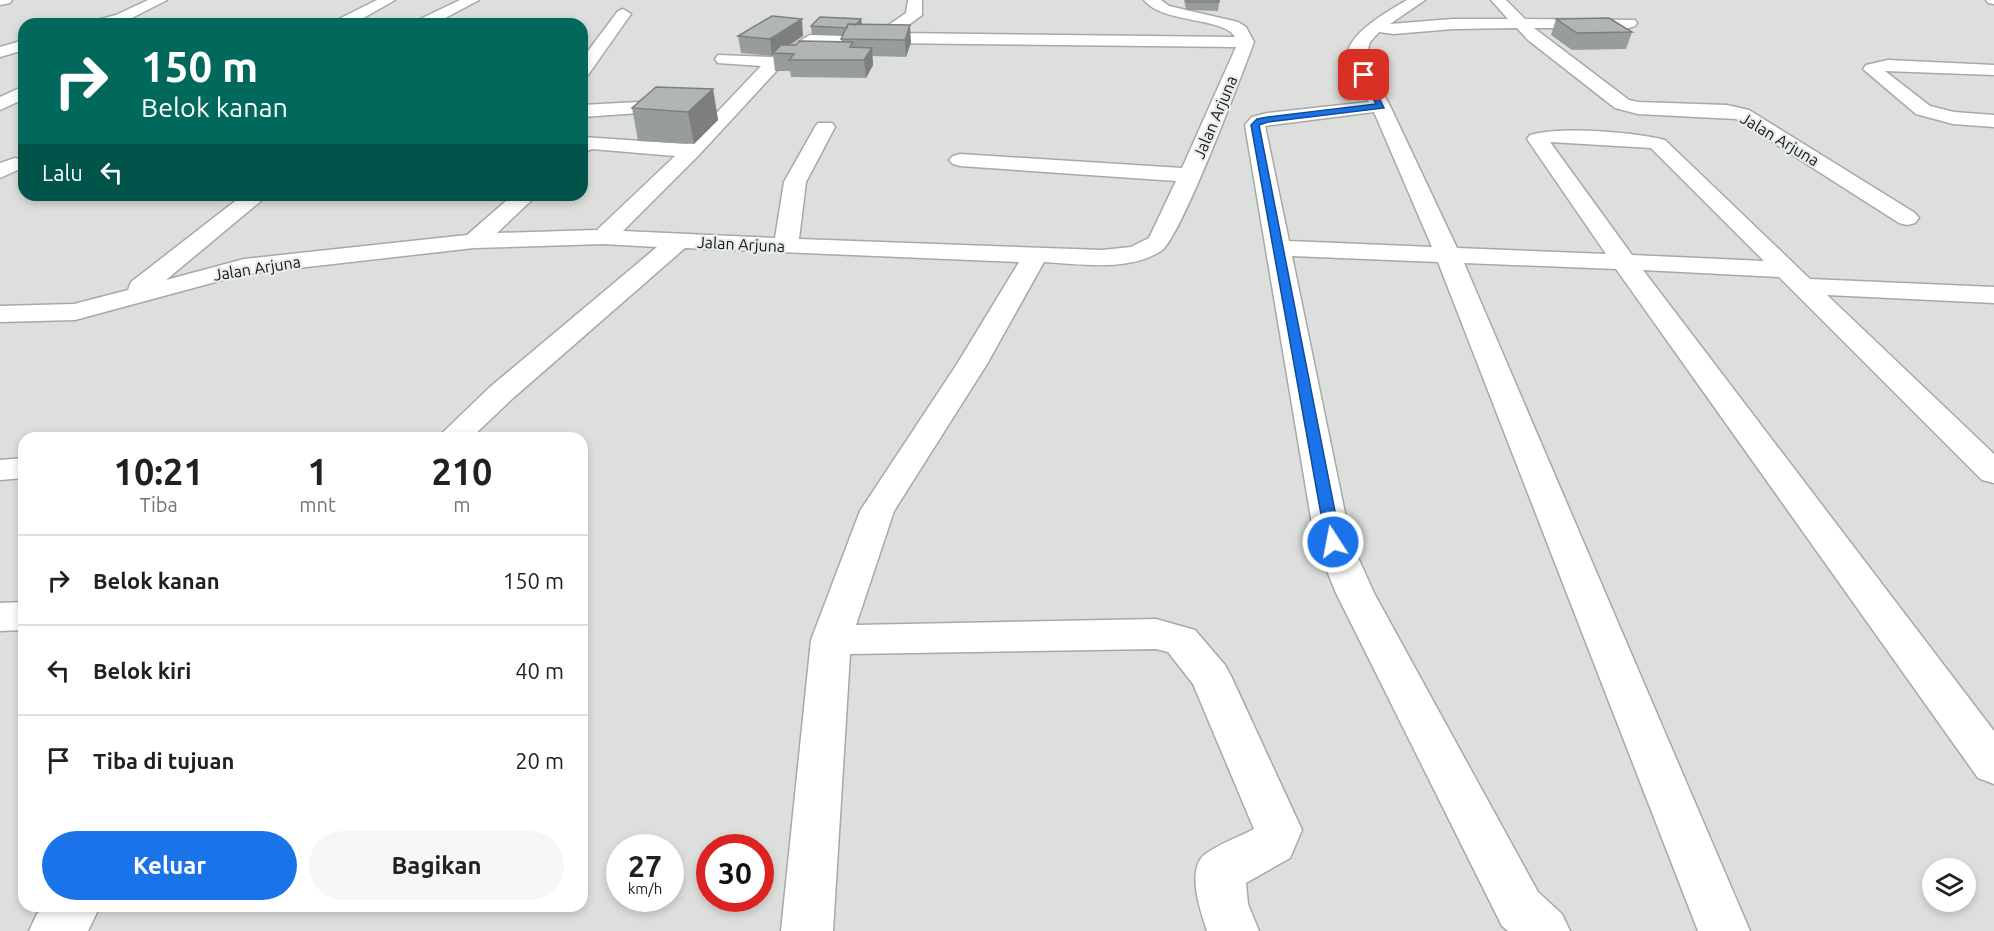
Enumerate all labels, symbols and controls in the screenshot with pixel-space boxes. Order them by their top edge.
icon: right [42,42,120,120]
text: 150 m [141,43,258,90]
pin [1338,49,1389,100]
icon: arrive [1347,58,1380,91]
street label: Jalan Arjuna [1189,73,1241,161]
text: Belok kanan [141,92,288,122]
street label: Jalan Arjuna [1738,109,1822,169]
icon: left [95,156,128,189]
text: Lalu [42,160,83,185]
street label: Jalan Arjuna [696,233,786,255]
street label: Jalan Arjuna [212,252,302,284]
text: 10:21 [114,451,204,492]
text: 1 [307,451,328,492]
text: 210 [431,451,492,492]
text: Tiba [139,493,178,516]
text: mnt [299,493,336,516]
text: m [453,493,471,516]
position arrow [1301,510,1365,574]
icon: right [42,564,75,597]
text: Belok kanan [93,568,220,593]
text: 150 m [503,568,564,593]
icon: left [42,654,75,687]
text: Belok kiri [93,658,191,683]
text: 40 m [515,658,564,683]
icon: arrive [42,744,75,777]
text: Tiba di tujuan [93,748,234,773]
text: 20 m [515,748,564,773]
button: Keluar [42,831,297,900]
button: Bagikan [309,831,564,900]
speed limit sign: 30 [696,834,774,912]
text: 27 [628,849,662,883]
map controls [1922,858,1976,912]
button: layers [1922,858,1976,912]
text: km/h [628,880,662,897]

